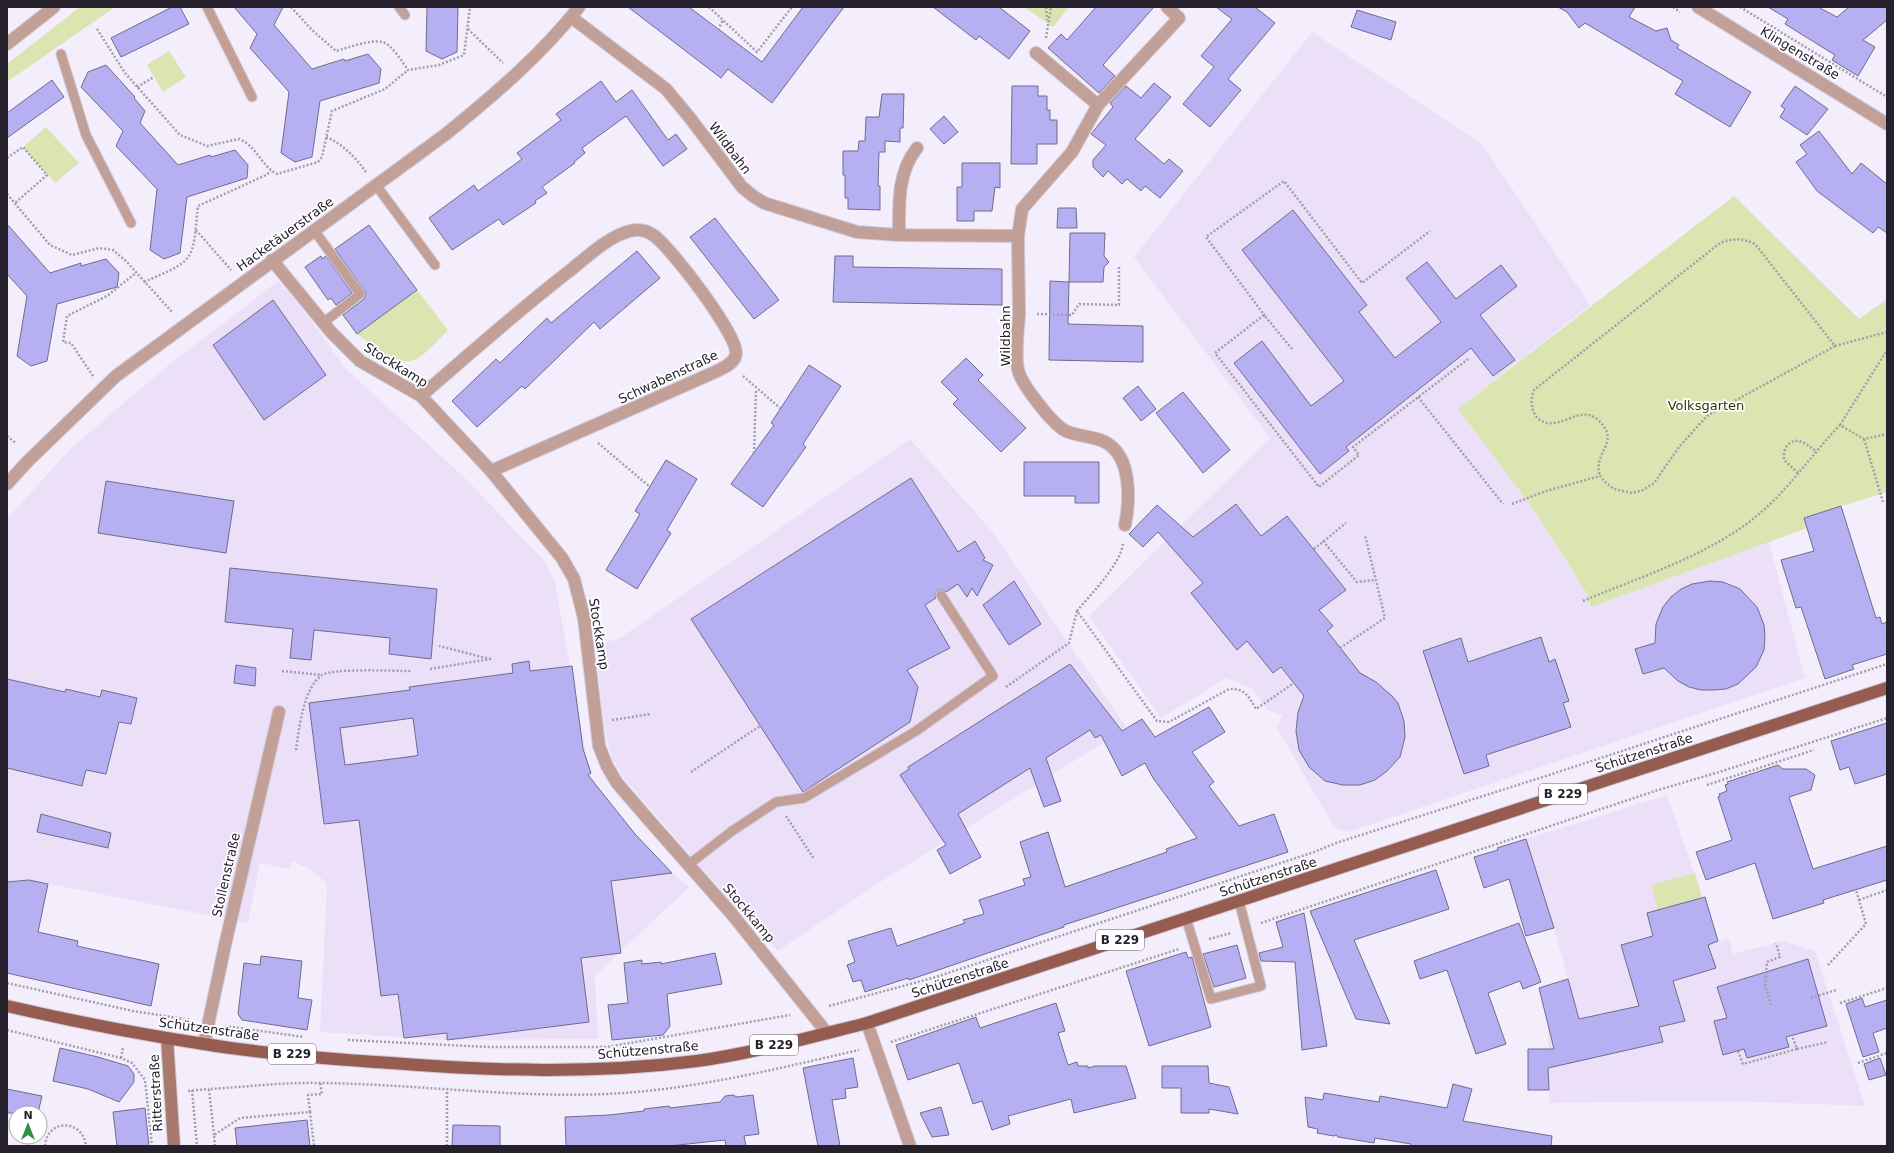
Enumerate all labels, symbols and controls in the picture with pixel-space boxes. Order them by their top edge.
street label: Klingenstraße [1758,23,1842,83]
street label: Wildbahn [706,119,754,177]
street label: Hacketäuerstraße [234,194,336,274]
street label: Wildbahn [998,306,1013,366]
street label: Stockkamp [361,340,431,390]
street label: Schwabenstraße [616,347,720,407]
park label: Volksgarten [1668,398,1744,413]
street label: Stockkamp [586,597,612,671]
street label: Schützenstraße [1593,730,1695,776]
road number: B 229 [1539,784,1587,804]
street label: Stollenstraße [209,831,243,919]
street label: Schützenstraße [1217,854,1319,900]
street label: Stockkamp [720,881,778,945]
road number: B 229 [1096,930,1144,950]
street label: Schützenstraße [909,955,1011,1001]
street label: Schützenstraße [158,1015,260,1043]
road number: B 229 [750,1035,798,1055]
street label: Schützenstraße [597,1038,699,1062]
road number: B 229 [268,1044,316,1064]
street label: Ritterstraße [146,1054,166,1132]
north arrow [8,1105,48,1145]
text: N [23,1109,33,1122]

